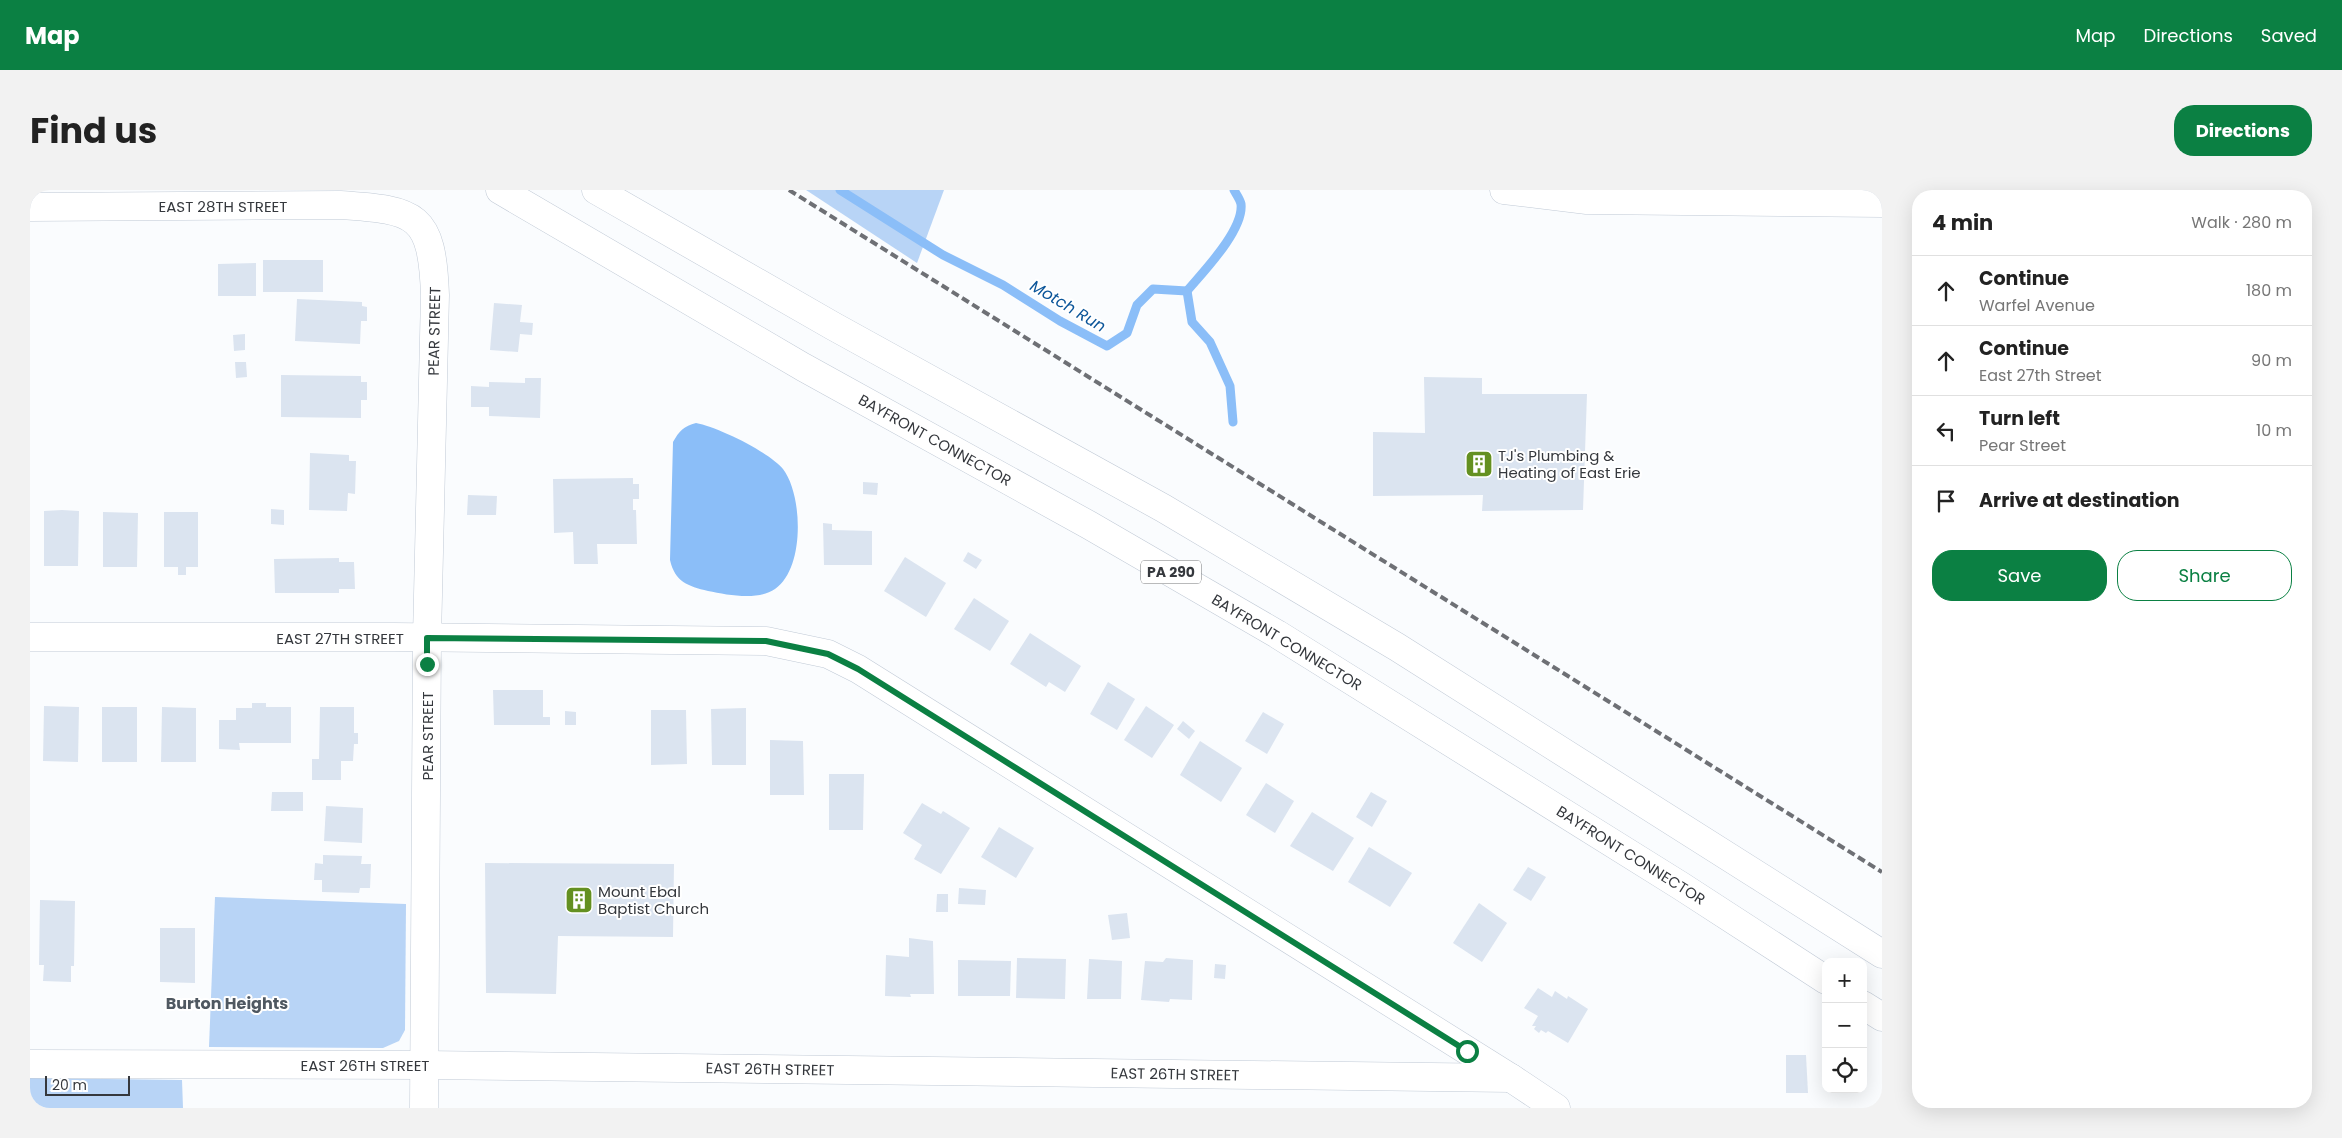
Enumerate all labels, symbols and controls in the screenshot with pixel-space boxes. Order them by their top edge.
text: Map [25,19,80,52]
text: Map [2076,23,2115,48]
text: Directions [2143,23,2233,48]
text: Saved [2261,23,2317,48]
button: Directions [2174,105,2312,156]
text: Find us [30,106,157,155]
street label: EAST 28TH STREET [159,196,287,217]
text: 4 min [1932,208,1993,237]
text: Walk · 280 m [2191,211,2292,234]
text: Continue [1979,265,2069,292]
water label: Motch Run [1026,274,1110,338]
icon: ahead [1932,277,1960,305]
text: 180 m [2246,279,2292,302]
street label: PEAR STREET [423,286,445,376]
text: Warfel Avenue [1979,294,2095,317]
text: Continue [1979,335,2069,362]
icon: ahead [1932,347,1960,375]
text: 90 m [2251,349,2292,372]
text: East 27th Street [1979,364,2102,387]
street label: BAYFRONT CONNECTOR [855,389,1015,491]
text: Turn left [1979,405,2060,432]
icon: left [1932,417,1960,445]
text: 10 m [2256,419,2292,442]
text: Pear Street [1979,434,2066,457]
place label: TJ's Plumbing & Heating of East Erie [1498,445,1641,483]
building icon: TJ's Plumbing & Heating of East Erie [1464,449,1494,479]
icon: arrive [1932,487,1960,515]
text: Arrive at destination [1979,487,2180,514]
button: Save [1932,550,2107,601]
button: Share [2117,550,2292,601]
road number: PA 290 [1141,561,1201,584]
street label: BAYFRONT CONNECTOR [1208,589,1366,695]
street label: EAST 27TH STREET [276,628,404,649]
route end [416,653,439,676]
street label: PEAR STREET [417,691,438,781]
street label: BAYFRONT CONNECTOR [1553,801,1709,909]
place label: Mount Ebal Baptist Church [598,881,709,919]
building icon: Mount Ebal Baptist Church [564,885,594,915]
map controls [1822,958,1867,1093]
button: + [1822,958,1867,1003]
district label: Burton Heights [166,992,288,1015]
button: − [1822,1003,1867,1048]
route start [1456,1040,1479,1063]
button: locate [1822,1048,1867,1093]
street label: EAST 26TH STREET [301,1055,429,1076]
street label: EAST 26TH STREET [705,1057,835,1081]
street label: EAST 26TH STREET [1110,1062,1240,1086]
scale bar [45,1073,130,1096]
text: 20 m [52,1075,87,1095]

